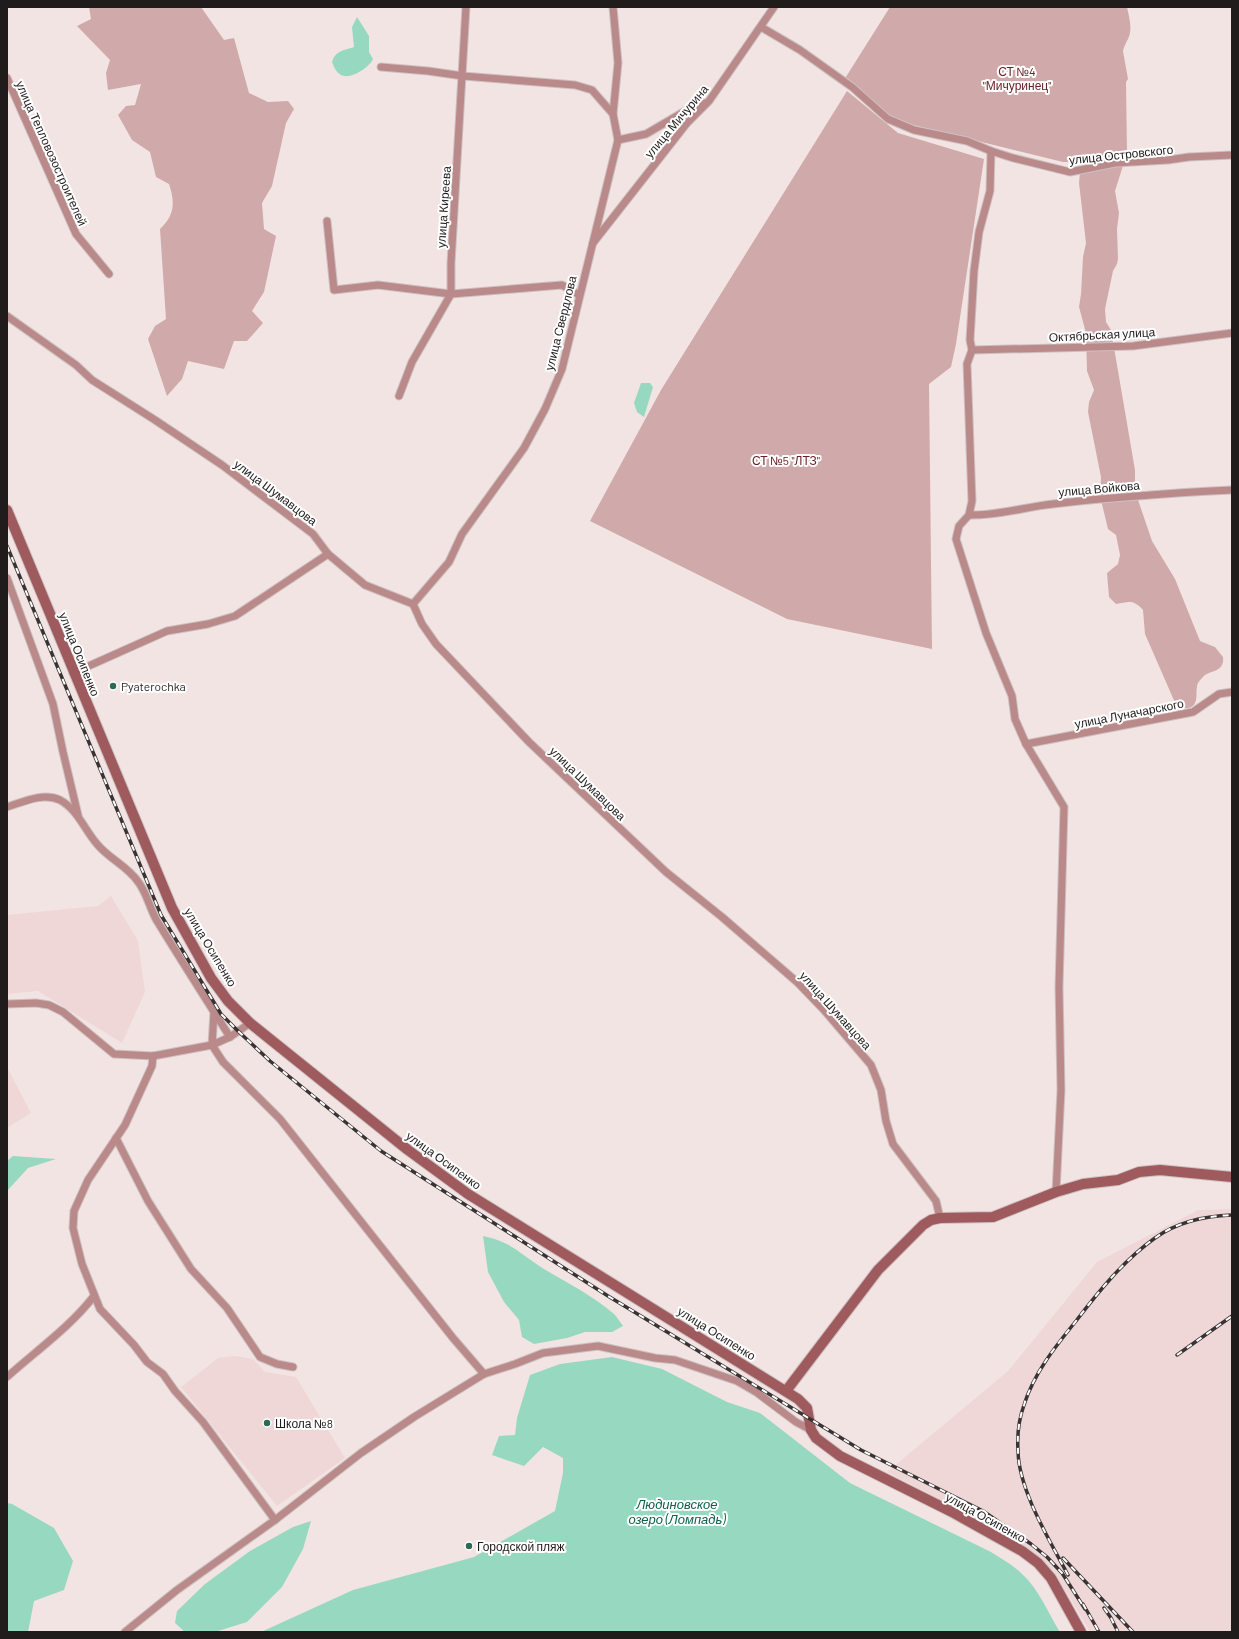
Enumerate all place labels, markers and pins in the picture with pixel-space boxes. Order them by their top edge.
place label: Pyaterochka [121,679,186,693]
marker: Pyaterochka [108,681,118,691]
place label: Школа №8 [275,1416,333,1430]
marker: Школа №8 [262,1418,272,1428]
place label: Городской пляж [477,1539,565,1554]
marker: Городской пляж [464,1541,474,1551]

